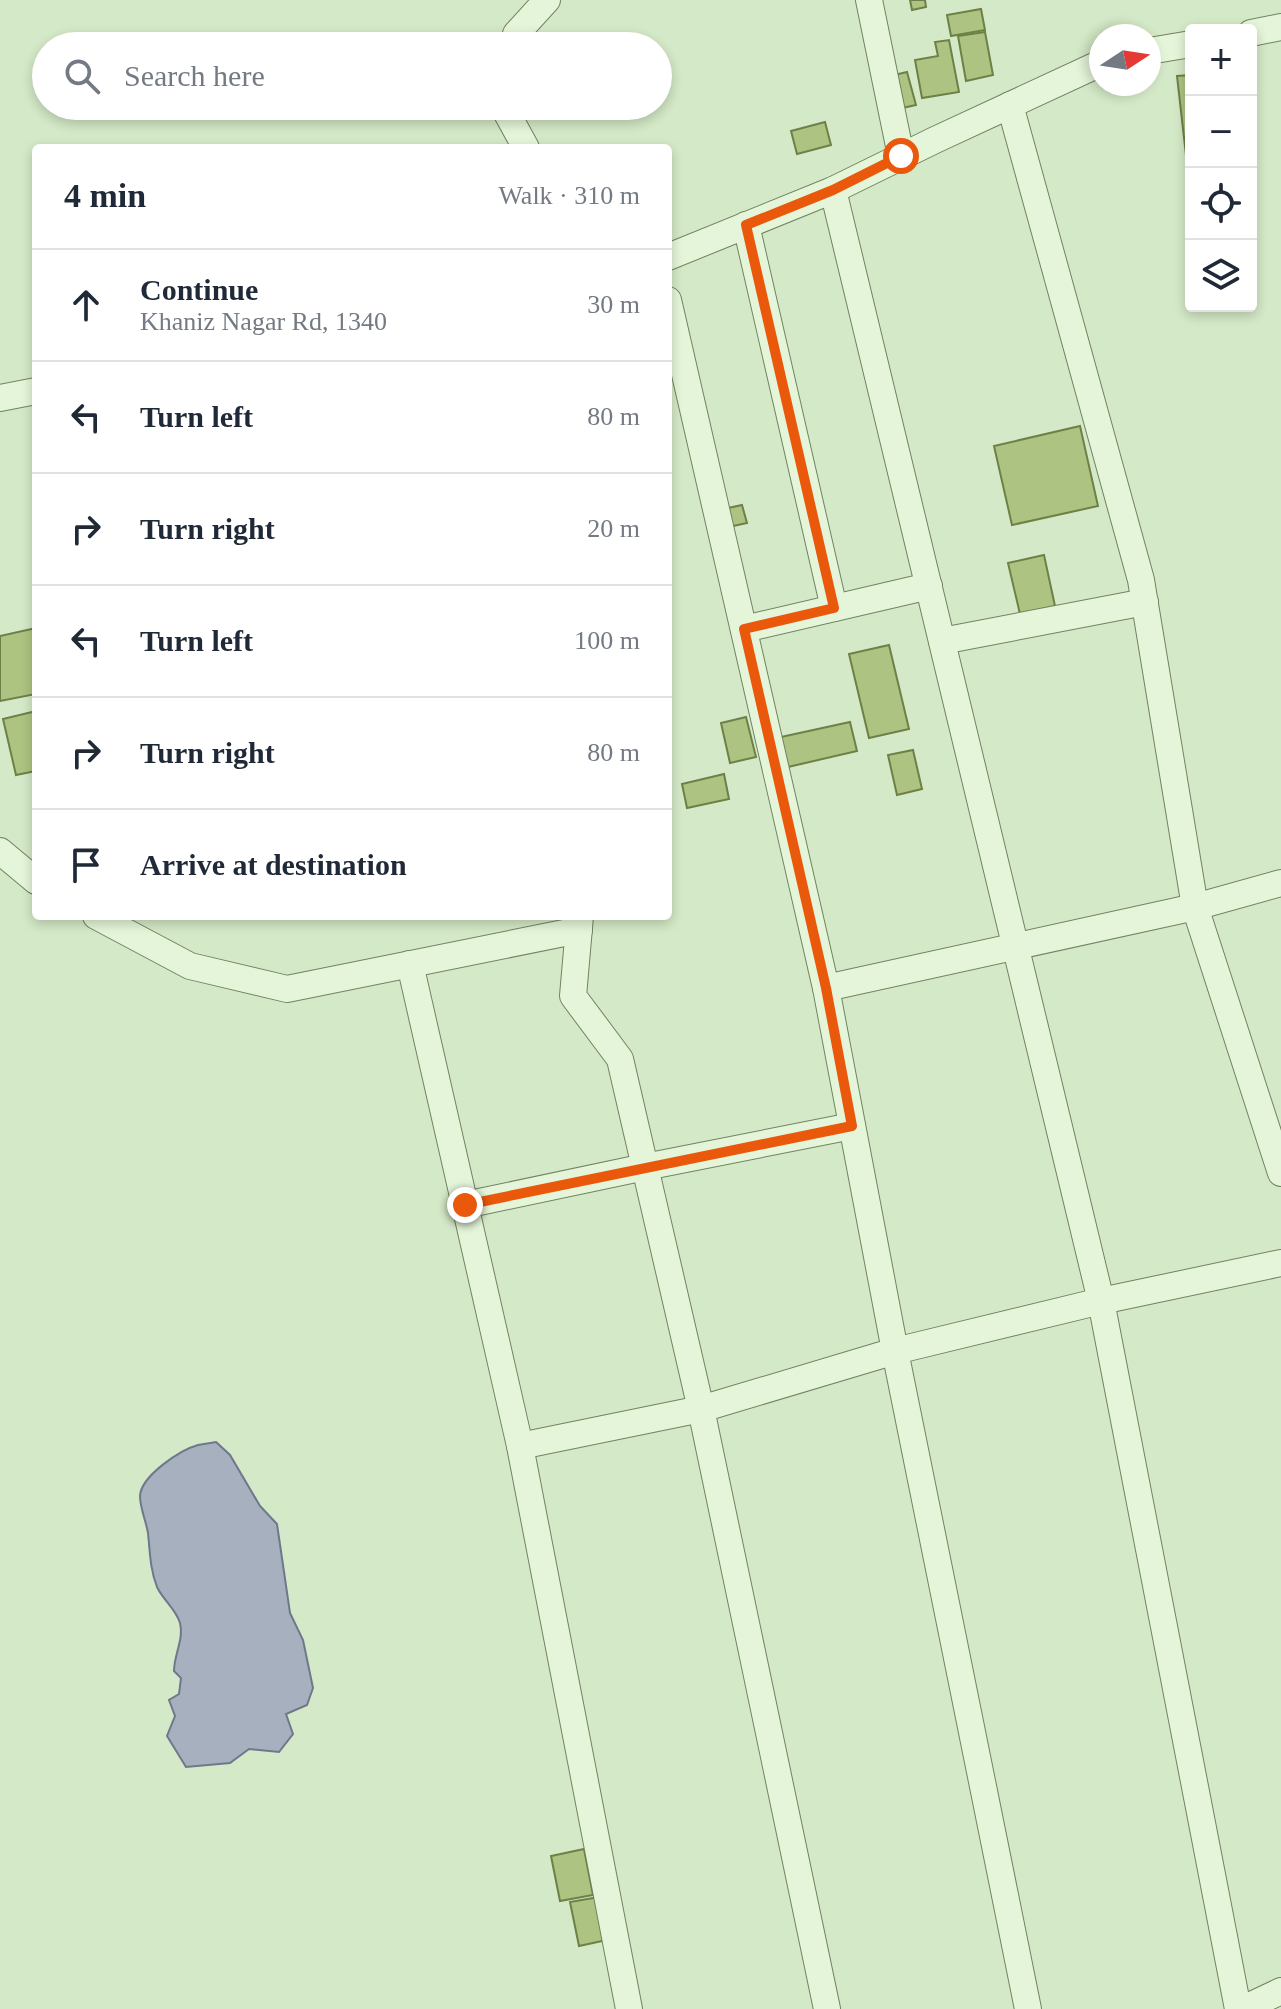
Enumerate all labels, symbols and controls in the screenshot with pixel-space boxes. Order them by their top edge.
north arrow [1089,24,1161,96]
map controls [1185,24,1257,312]
button: + [1185,24,1257,96]
search box [32,32,672,120]
icon: search [60,54,104,98]
text: Search here [124,59,265,92]
button: − [1185,96,1257,168]
route start [883,138,919,174]
button: locate [1185,168,1257,240]
text: 4 min [64,177,146,214]
text: Walk · 310 m [498,181,640,210]
button: layers [1185,240,1257,312]
text: Continue [140,273,258,306]
icon: ahead [64,283,108,327]
text: 30 m [587,290,640,319]
text: Khaniz Nagar Rd, 1340 [140,307,387,336]
icon: left [64,395,108,439]
text: Turn left [140,400,253,433]
text: 80 m [587,402,640,431]
icon: right [64,507,108,551]
text: Turn right [140,512,275,545]
text: 20 m [587,514,640,543]
icon: left [64,619,108,663]
text: Turn left [140,624,253,657]
text: 100 m [574,626,640,655]
icon: right [64,731,108,775]
text: Turn right [140,736,275,769]
text: 80 m [587,738,640,767]
icon: arrive [64,843,108,887]
text: Arrive at destination [140,848,407,881]
route end [447,1187,483,1223]

